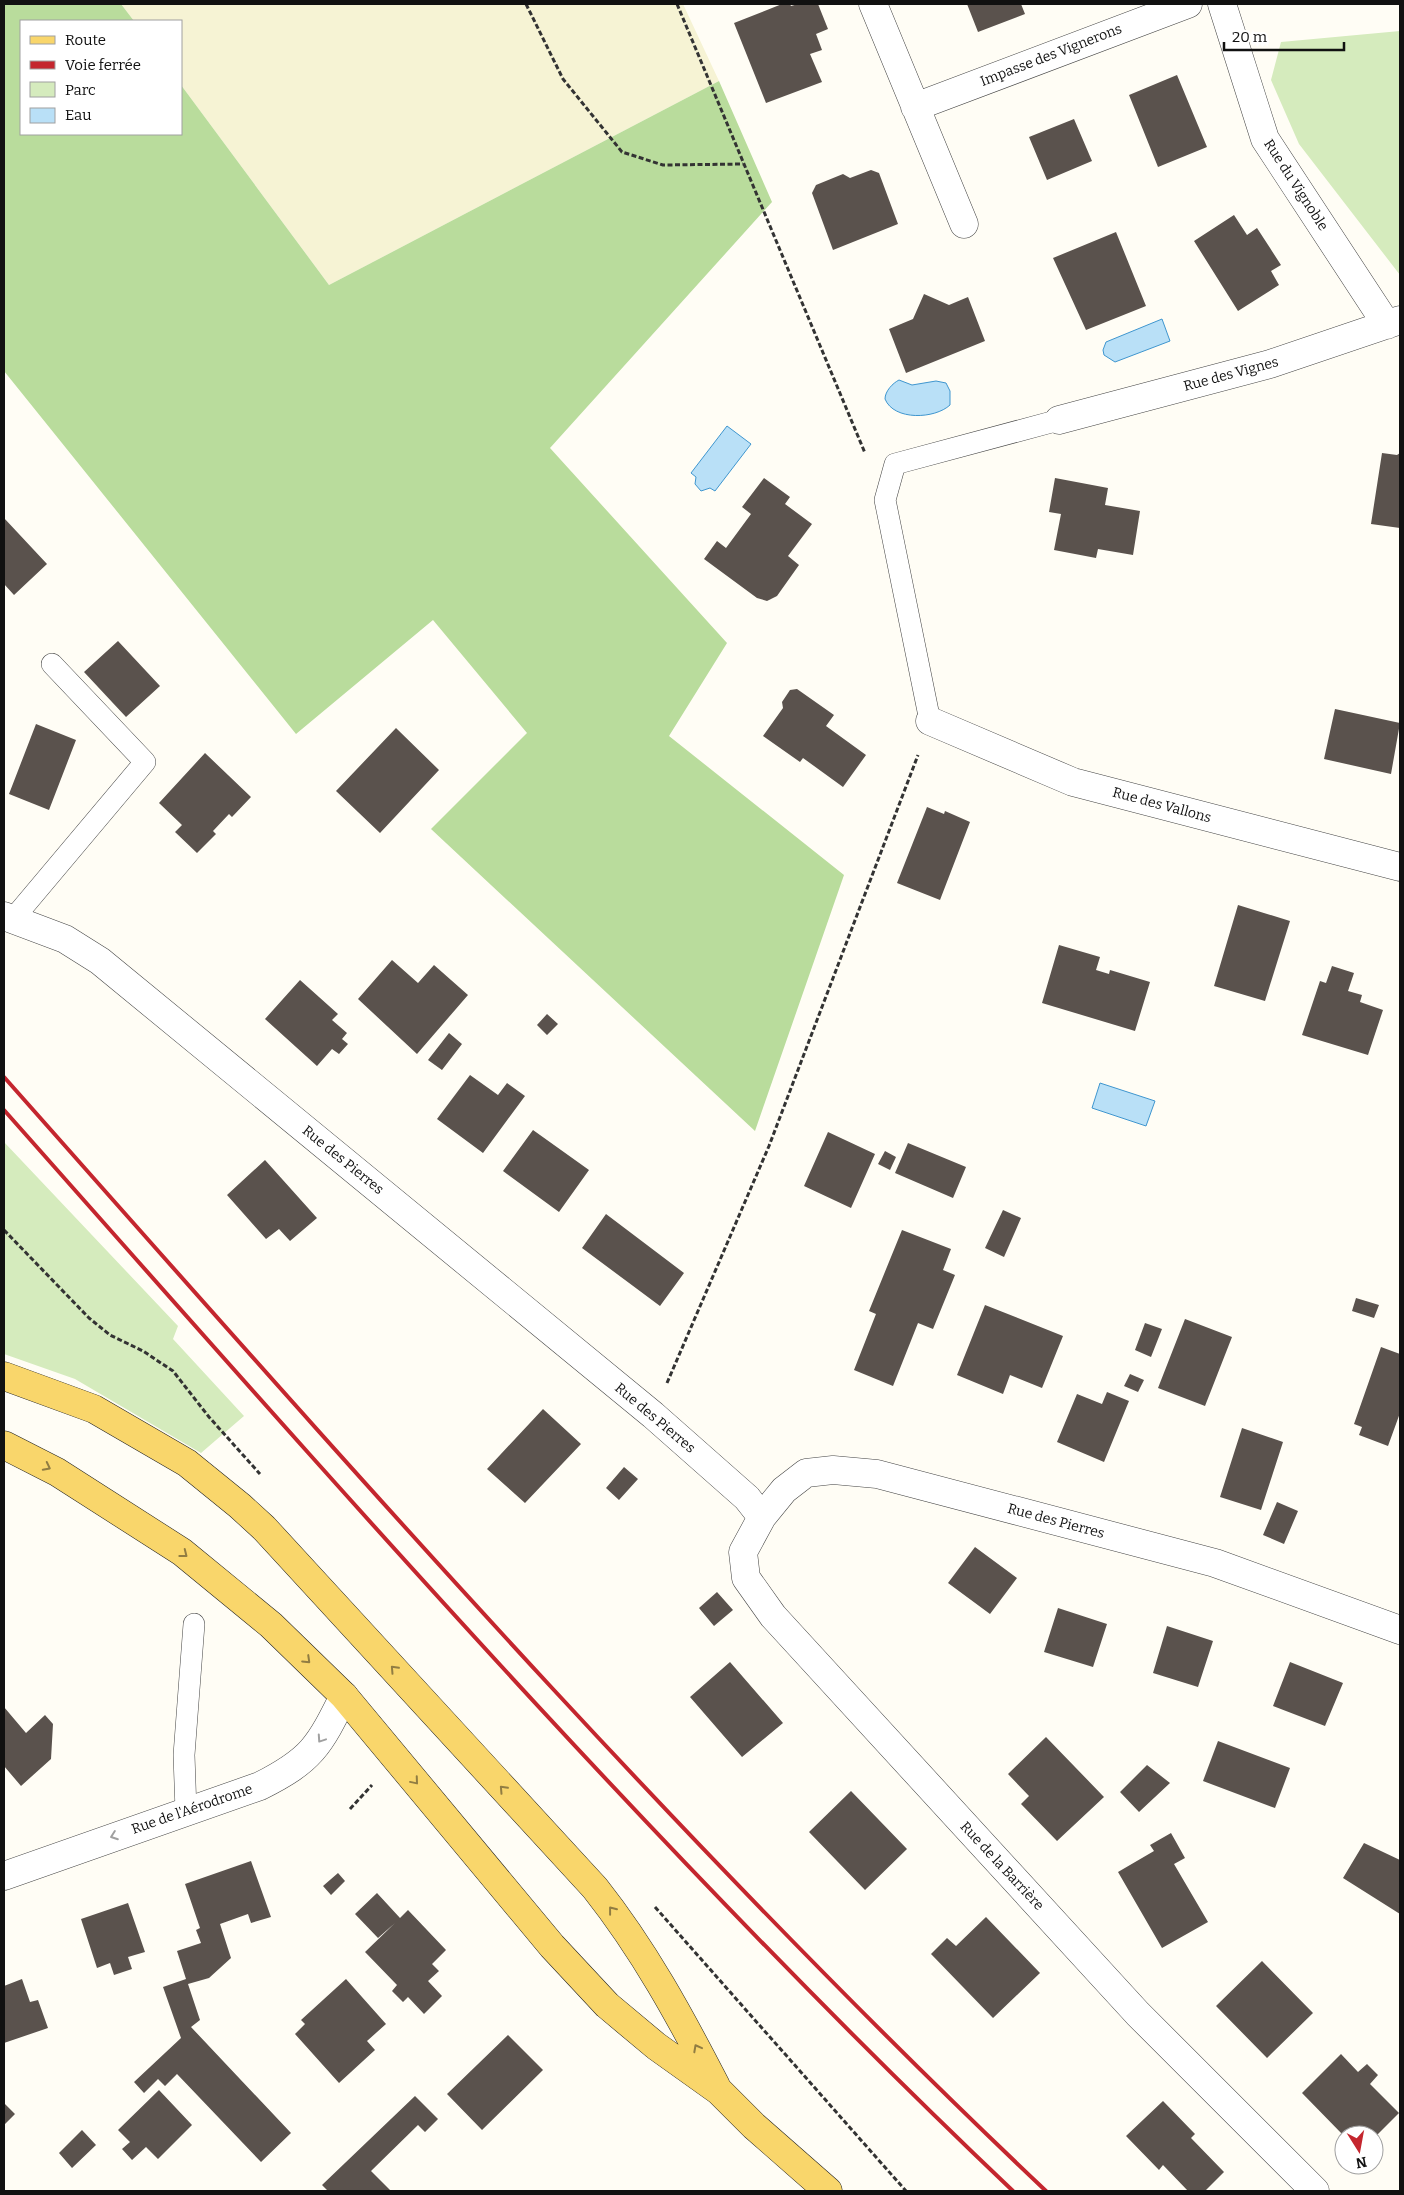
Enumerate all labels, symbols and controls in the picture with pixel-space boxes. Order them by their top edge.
legend [20,20,182,135]
street label: Impasse des Vignerons [978,20,1124,90]
scale bar [1224,20,1344,52]
text: 20 m [1232,28,1268,46]
text: Route [65,31,106,49]
text: Voie ferrée [65,56,141,74]
text: Parc [65,81,96,99]
text: Eau [65,106,92,124]
street label: Rue du Vignoble [1260,136,1332,234]
street label: Rue des Vignes [1182,353,1280,395]
street label: Rue des Vallons [1111,784,1213,826]
street label: Rue des Pierres [299,1122,387,1198]
street label: Rue des Pierres [611,1379,699,1457]
one-way arrow [42,1461,51,1471]
street label: Rue des Pierres [1006,1500,1106,1542]
one-way arrow [178,1548,188,1557]
one-way arrow [301,1654,310,1663]
one-way arrow [391,1665,400,1674]
one-way arrow [318,1733,327,1742]
one-way arrow [410,1776,419,1785]
street label: Rue de l'Aérodrome [129,1780,255,1838]
one-way arrow [500,1786,509,1795]
street label: Rue de la Barrière [957,1818,1047,1914]
one-way arrow [111,1830,119,1840]
one-way arrow [609,1906,618,1915]
one-way arrow [693,2044,703,2053]
north arrow [1334,2125,1384,2175]
text: N [1354,2153,1368,2172]

